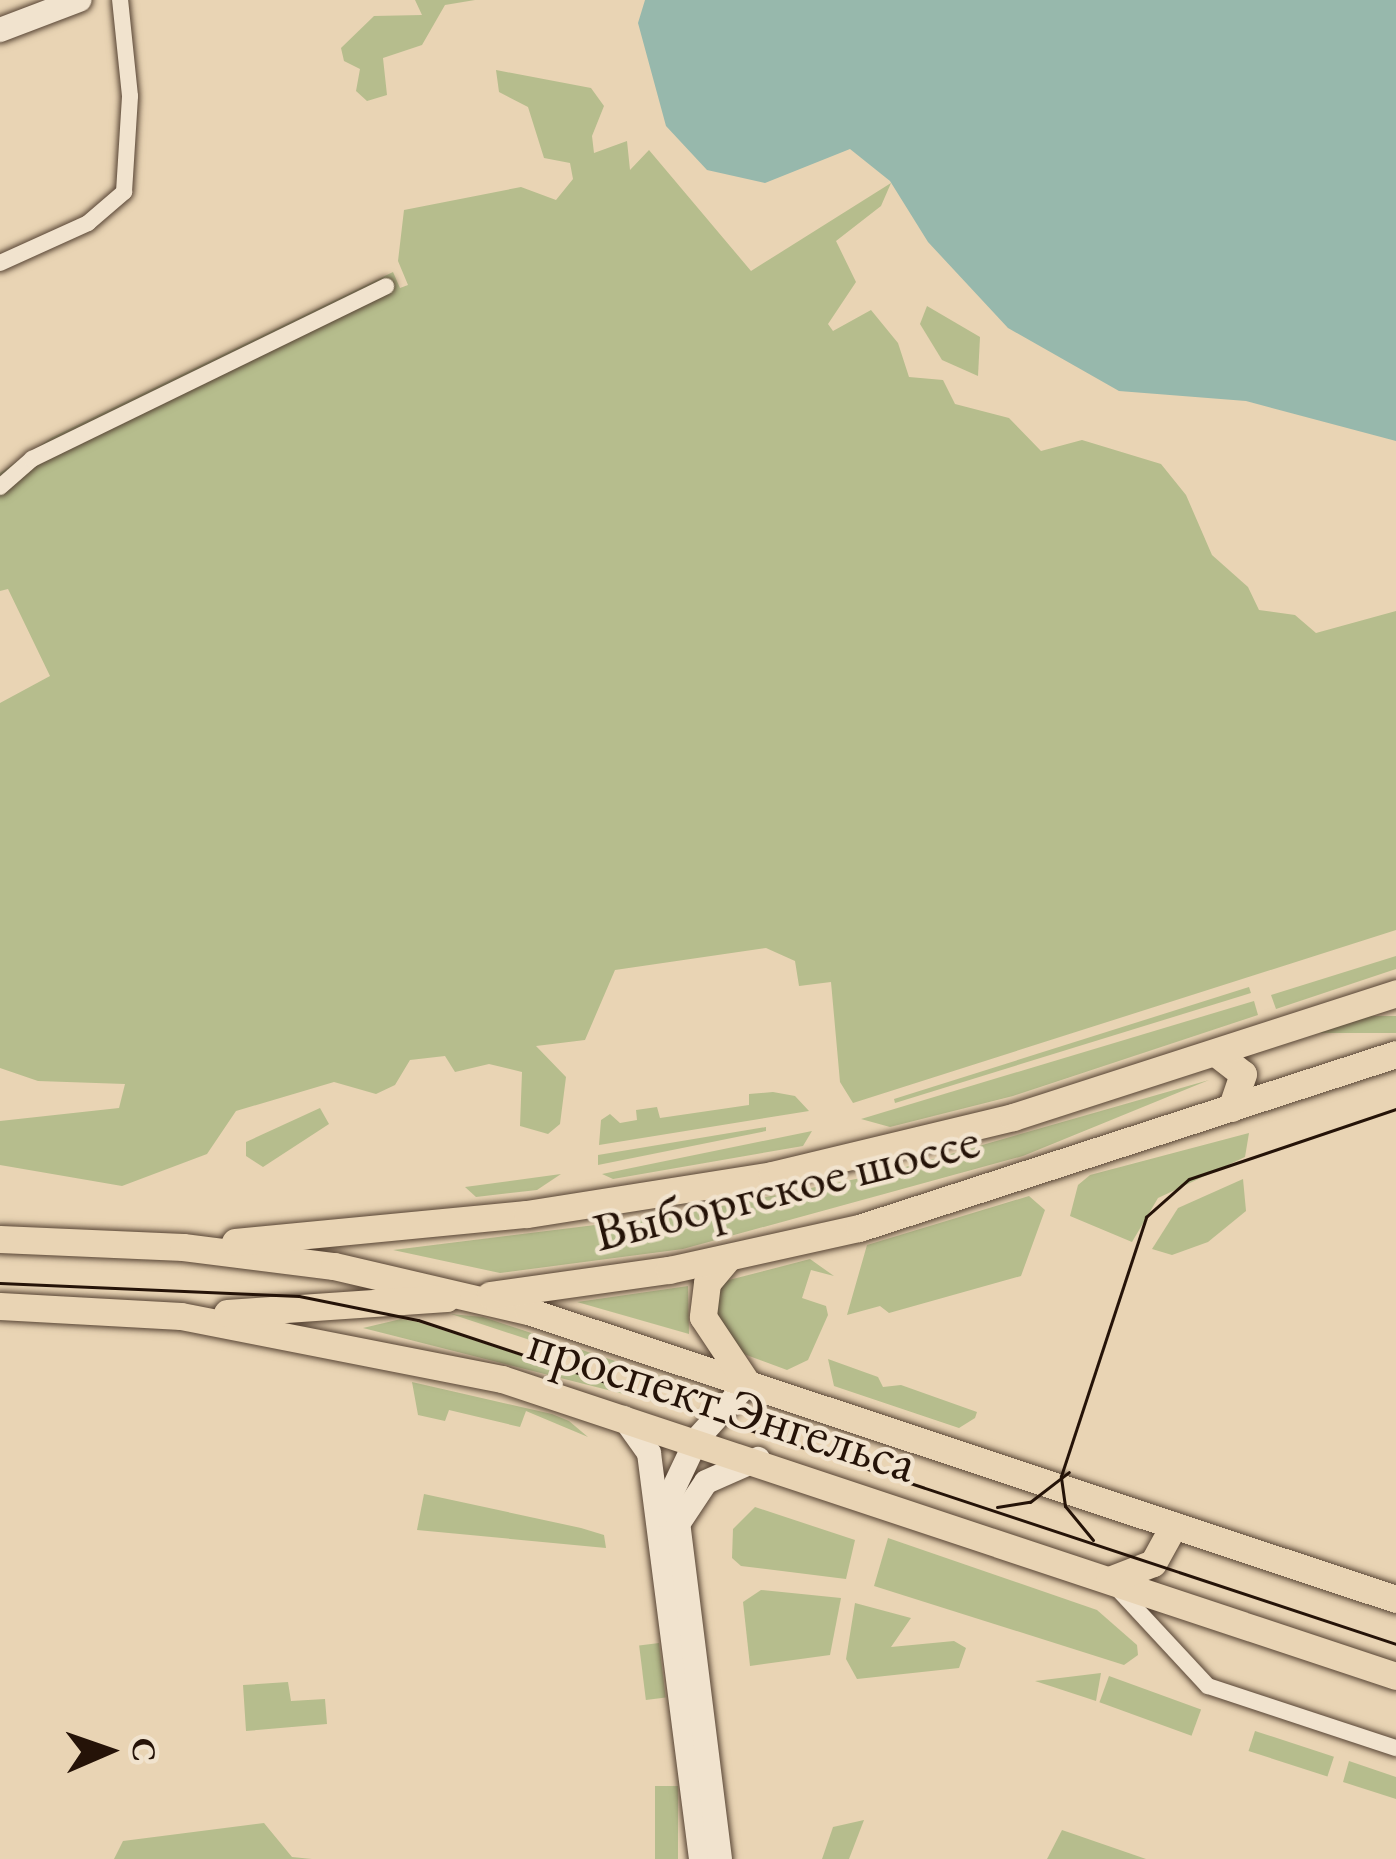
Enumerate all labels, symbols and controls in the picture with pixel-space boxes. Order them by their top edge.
street label: Выборгское шоссе [586,1106,986,1264]
street label: проспект Энгельса [521,1309,925,1495]
north arrow [48,1691,168,1811]
text: С [123,1737,166,1762]

